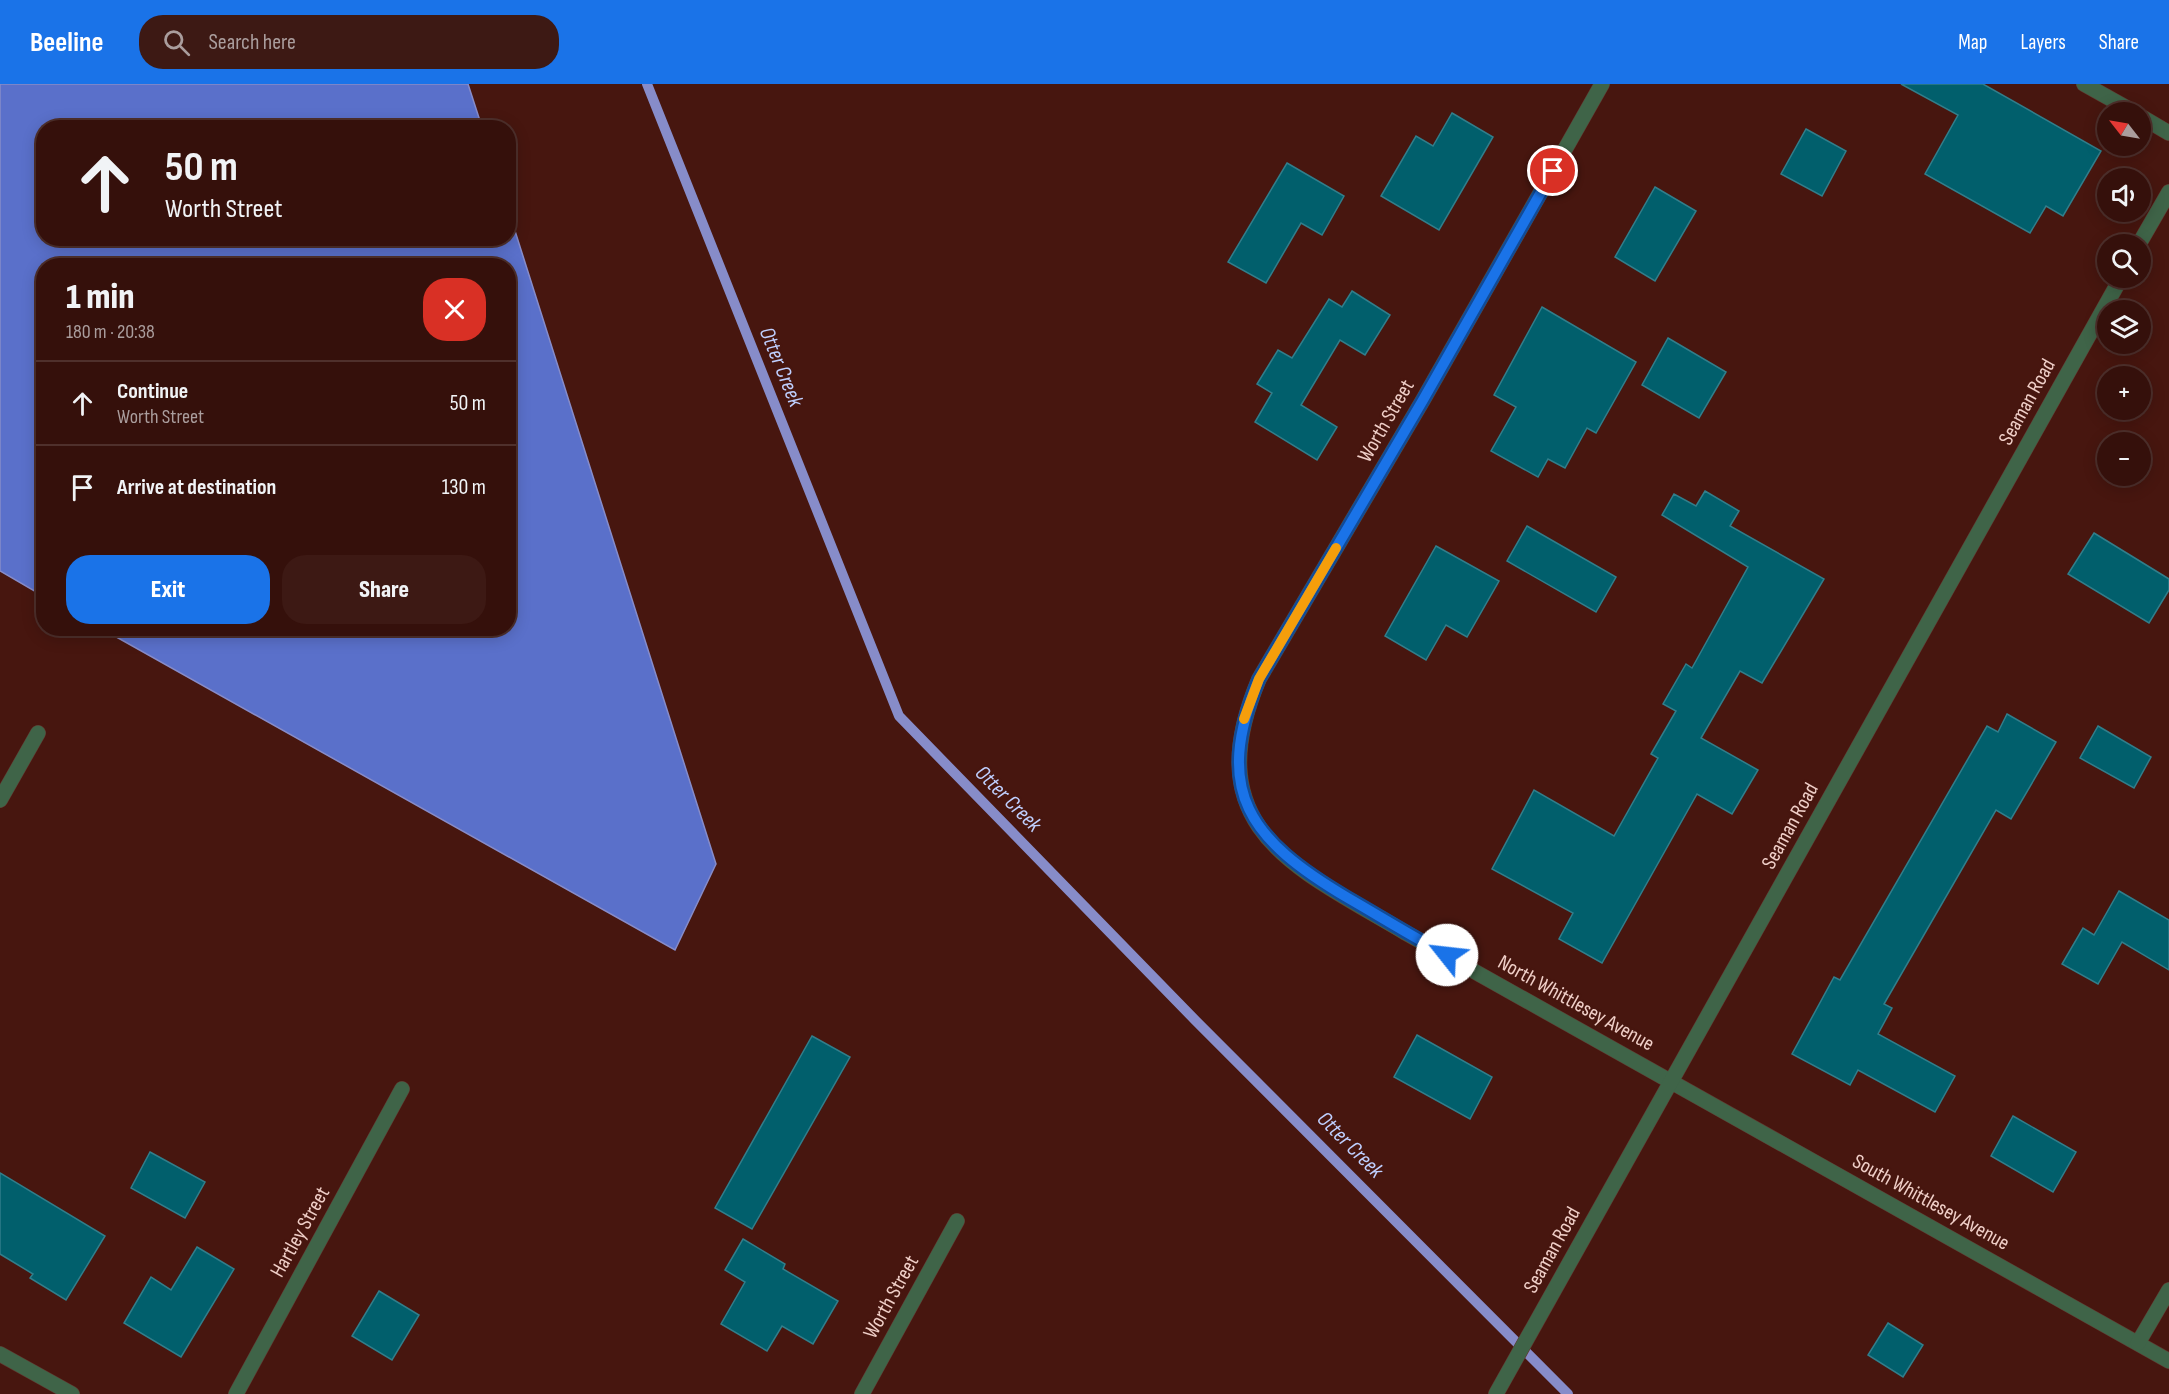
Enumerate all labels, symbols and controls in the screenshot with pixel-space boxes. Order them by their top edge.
search box [139,15,559,69]
text: Beeline [30,26,103,59]
icon: search [160,26,193,59]
text: Search here [208,29,296,56]
text: Map [1958,30,1987,55]
text: Layers [2020,30,2066,55]
text: Share [2099,30,2139,55]
north arrow [2097,102,2151,156]
map controls [2097,102,2151,486]
text: 50 m [165,142,238,193]
icon: ahead [66,144,144,222]
pin [1527,145,1578,196]
icon: arrive [1536,154,1569,187]
button: sound [2097,168,2151,222]
text: Worth Street [165,193,282,225]
button: search [2097,234,2151,288]
text: 1 min [66,276,134,319]
button: close [423,278,486,341]
button: layers [2097,300,2151,354]
text: 180 m · 20:38 [66,320,155,344]
water label: Otter Creek [753,323,809,411]
street label: Seaman Road [1993,355,2061,449]
button: + [2097,366,2151,420]
street label: Worth Street [1352,375,1420,467]
text: Continue [117,378,188,405]
icon: ahead [66,387,99,420]
text: 50 m [450,390,486,417]
text: Worth Street [117,405,204,429]
button: − [2097,432,2151,486]
icon: arrive [66,471,99,504]
text: Arrive at destination [117,474,276,501]
text: 130 m [442,474,486,501]
button: Exit [66,555,270,624]
button: Share [282,555,486,624]
water label: Otter Creek [969,760,1048,839]
street label: Seaman Road [1756,779,1824,873]
position arrow [1415,923,1479,987]
street label: North Whittlesey Avenue [1494,950,1658,1056]
water label: Otter Creek [1311,1106,1390,1185]
street label: South Whittlesey Avenue [1848,1149,2014,1255]
street label: Hartley Street [265,1182,335,1282]
street label: Seaman Road [1518,1203,1586,1297]
street label: Worth Street [858,1251,924,1343]

